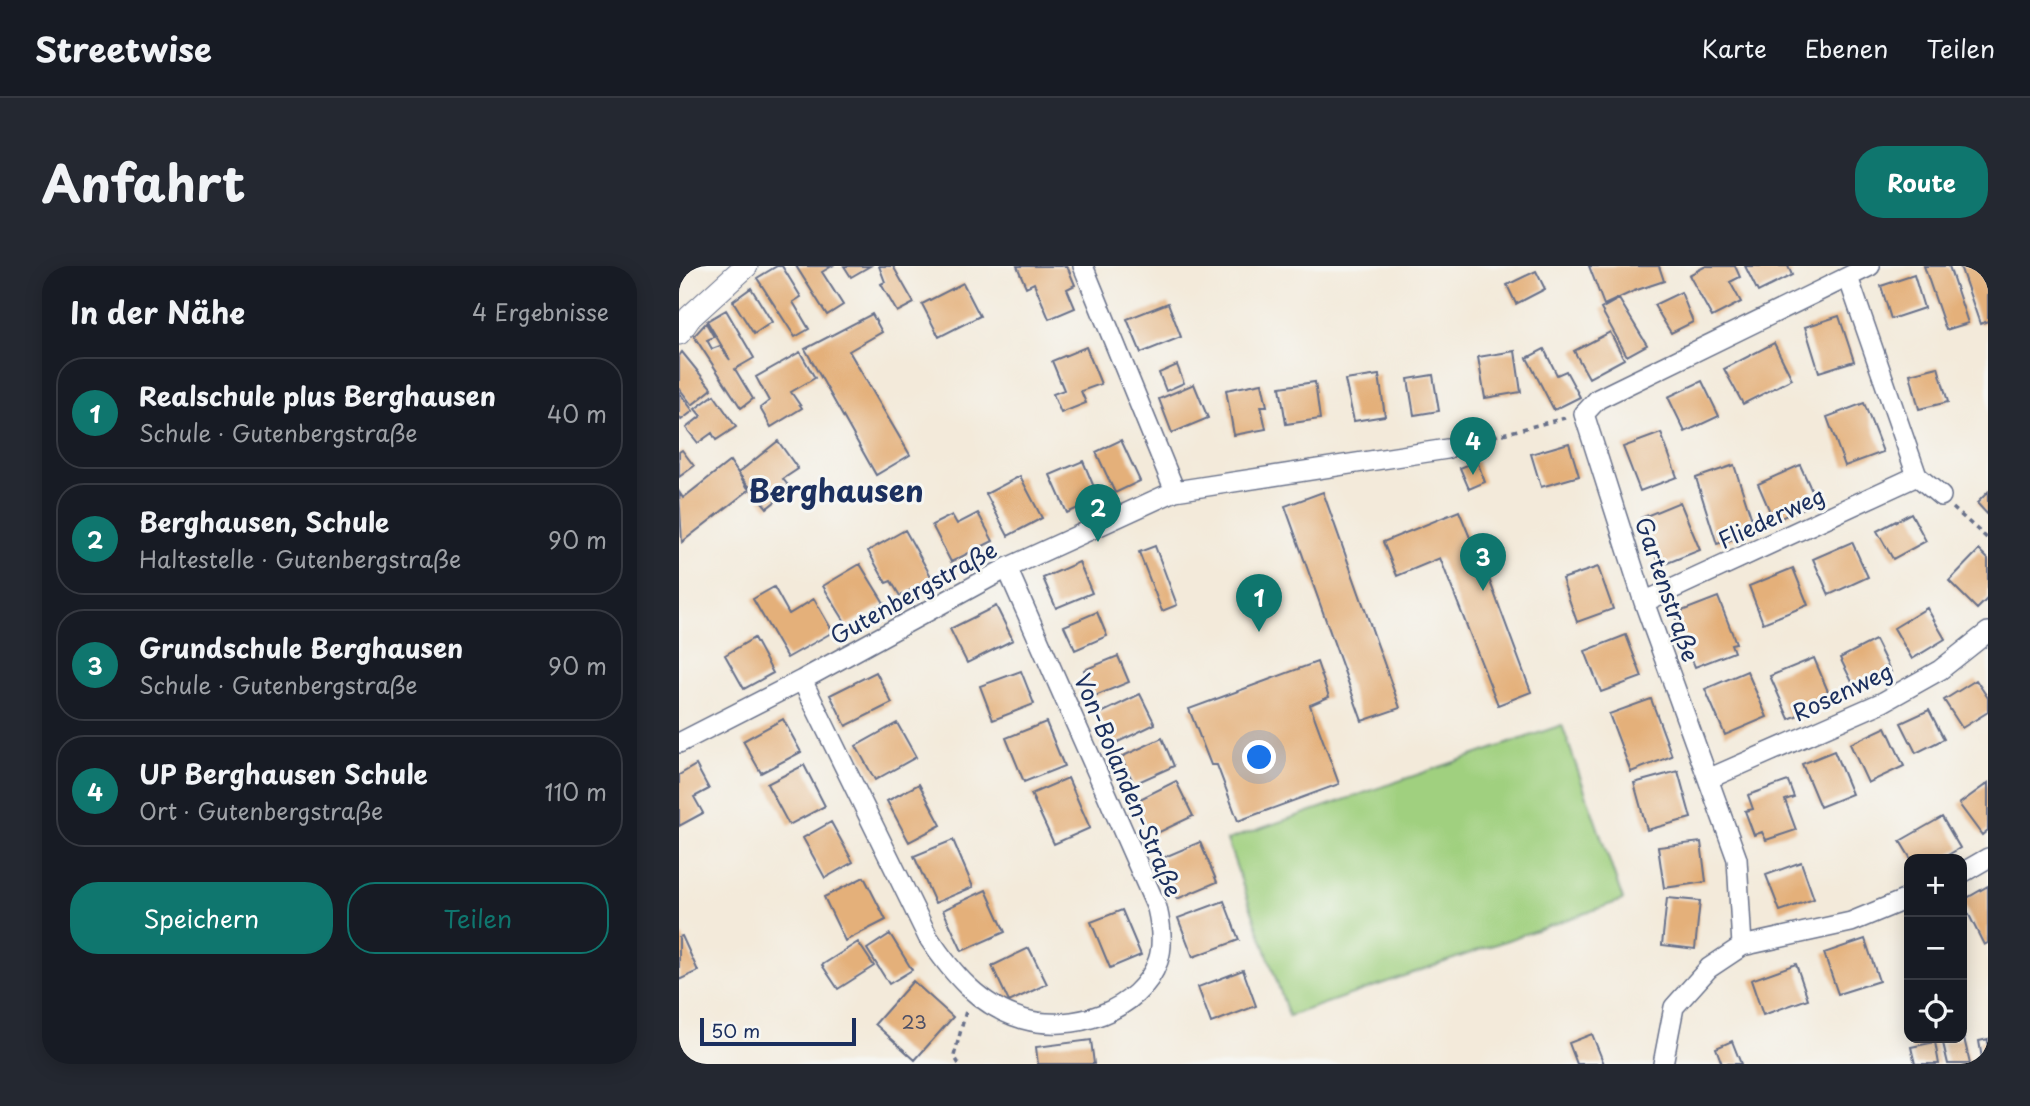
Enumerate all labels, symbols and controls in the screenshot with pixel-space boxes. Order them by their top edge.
text: Streetwise [35,23,212,73]
text: Karte [1702,30,1767,66]
text: Ebenen [1805,30,1888,66]
text: Teilen [1926,30,1995,66]
text: Anfahrt [42,145,245,219]
button: Route [1855,146,1988,218]
text: In der Nähe [70,289,245,334]
text: 4 Ergebnisse [472,294,609,329]
text: Realschule plus Berghausen [139,376,496,415]
text: 1 [90,396,101,431]
text: 40 m [547,396,607,431]
text: Schule · Gutenbergstraße [139,415,418,450]
pin: 4 [1450,417,1496,475]
district label: Berghausen [748,467,924,512]
street label: Fliederweg [1712,477,1830,557]
pin: 2 [1075,484,1121,542]
text: Berghausen, Schule [139,502,389,541]
street label: Gartenstraße [1627,512,1709,666]
text: 2 [87,522,103,557]
text: 90 m [548,522,607,557]
street label: Gutenbergstraße [823,532,1003,652]
pin: 3 [1460,533,1506,591]
text: Haltestelle · Gutenbergstraße [139,541,461,576]
pin: 1 [1236,574,1282,632]
text: Grundschule Berghausen [139,628,463,667]
text: 3 [87,648,103,683]
text: 90 m [548,648,607,683]
street label: Rosenweg [1786,652,1898,730]
text: Schule · Gutenbergstraße [139,667,418,702]
street label: Von-Bolanden-Straße [1066,668,1192,902]
your location [1242,740,1276,774]
text: UP Berghausen Schule [139,754,428,793]
text: 4 [87,774,103,809]
text: 110 m [545,774,607,809]
text: Ort · Gutenbergstraße [139,793,383,828]
map controls [1904,854,1967,1043]
button: + [1904,854,1967,917]
button: Speichern [70,882,333,954]
button: Teilen [347,882,609,954]
button: − [1904,917,1967,980]
button: locate [1904,980,1967,1043]
house number: 23 [901,1007,927,1035]
scale bar [700,1015,856,1047]
text: 50 m [711,1016,760,1044]

